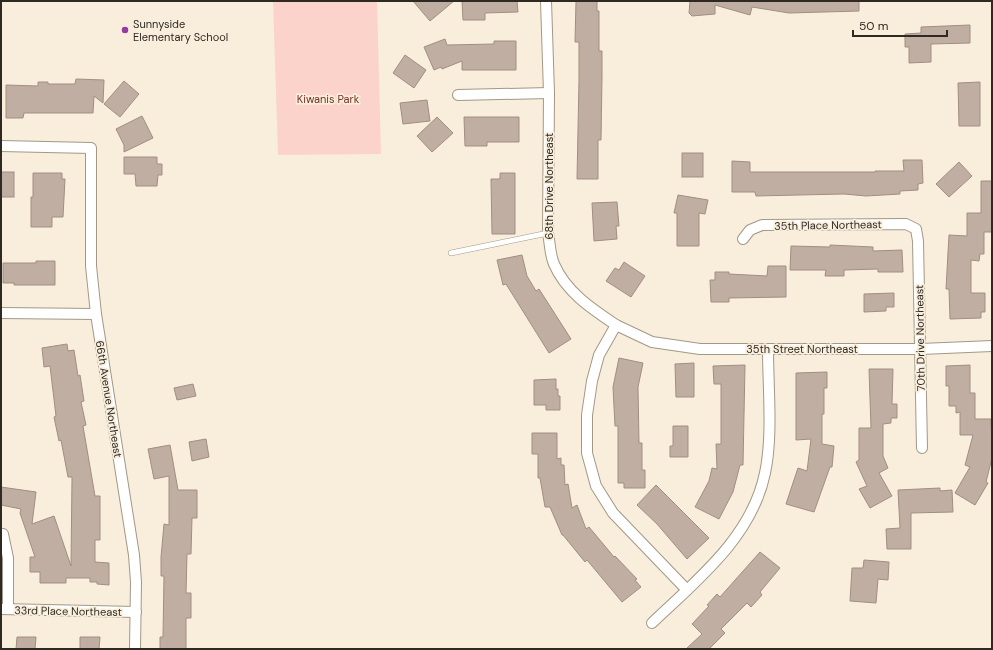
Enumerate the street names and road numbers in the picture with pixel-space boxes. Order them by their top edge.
street label: 68th Drive Northeast [542,133,556,239]
street label: 35th Place Northeast [774,217,882,233]
street label: 70th Drive Northeast [912,285,928,391]
street label: 66th Avenue Northeast [93,339,125,459]
street label: 35th Street Northeast [746,342,858,356]
street label: 33rd Place Northeast [14,603,122,619]

